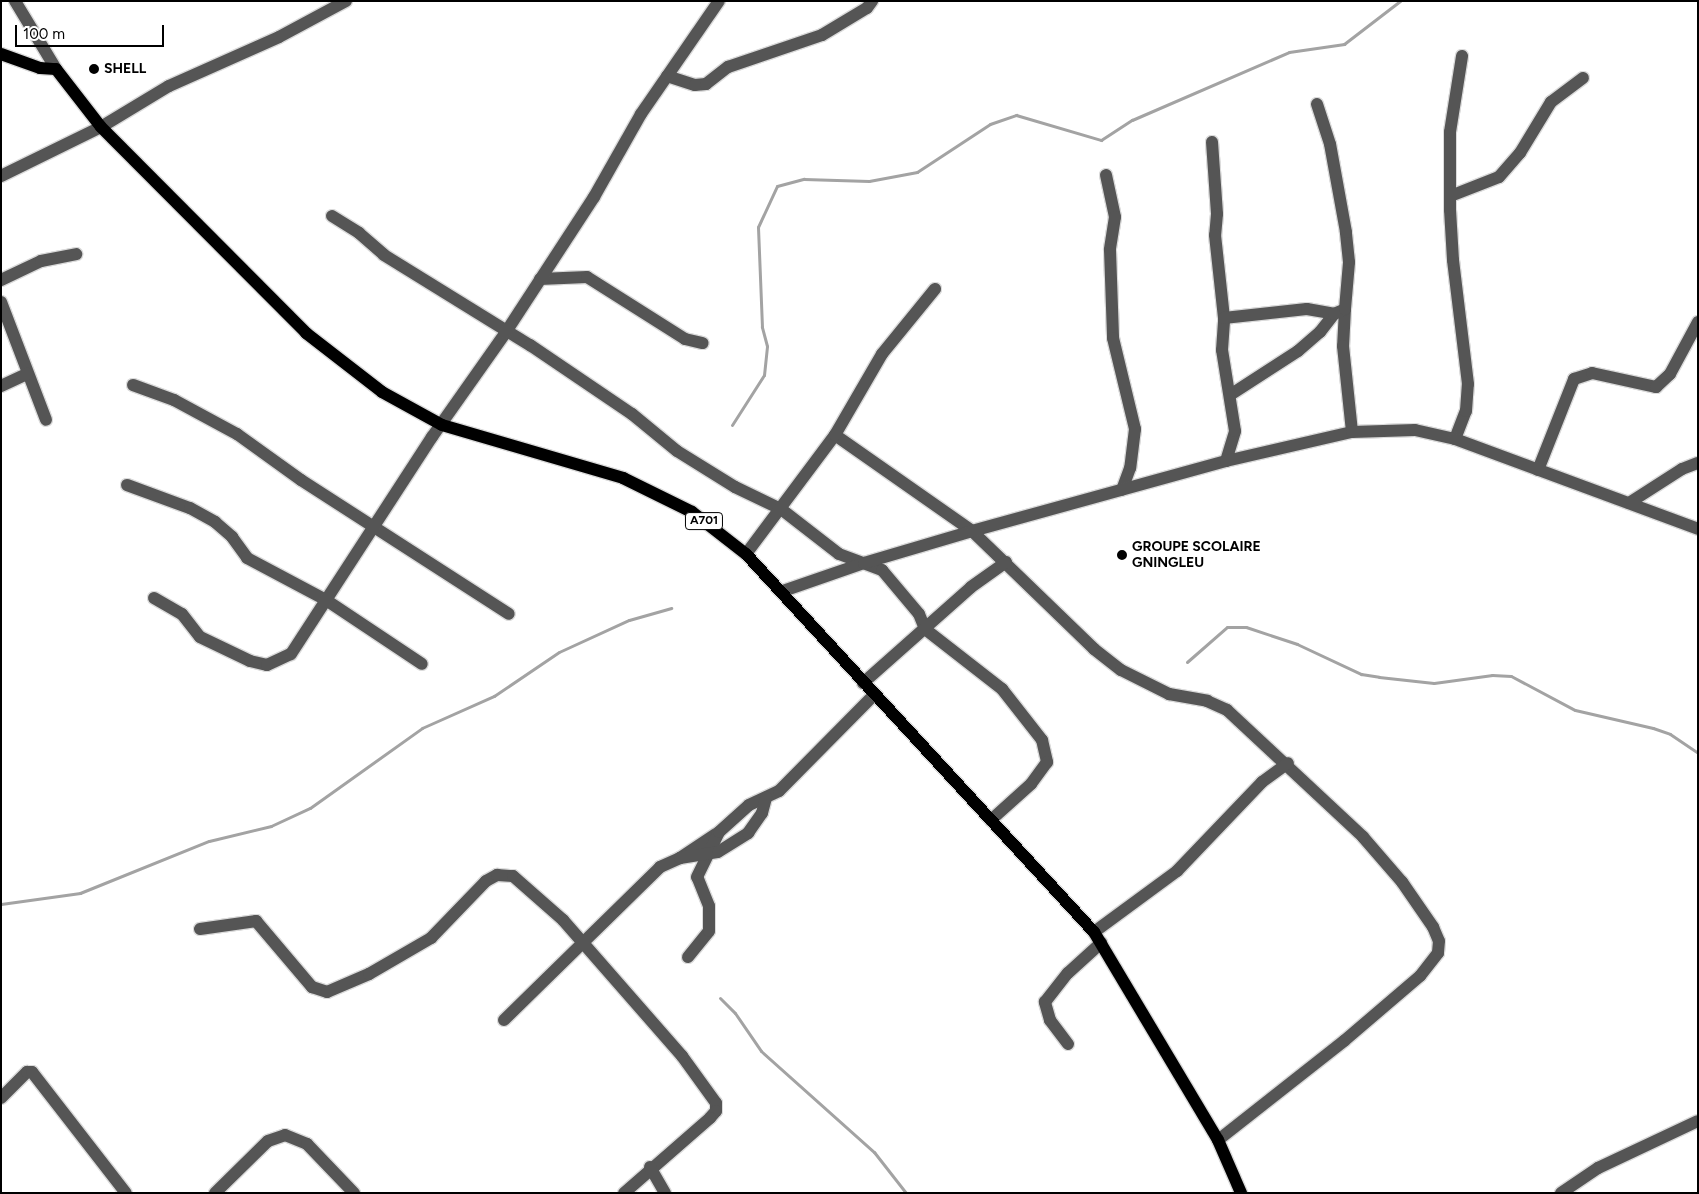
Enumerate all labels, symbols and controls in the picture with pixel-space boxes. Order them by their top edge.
scale bar [18,15,166,47]
text: 100 m [23,25,65,43]
place label: SHELL [104,61,146,77]
marker: SHELL [88,63,100,75]
road number: A701 [684,512,724,530]
place label: GROUPE SCOLAIRE GNINGLEU [1132,539,1261,572]
marker: GROUPE SCOLAIRE GNINGLEU [1116,549,1128,561]

